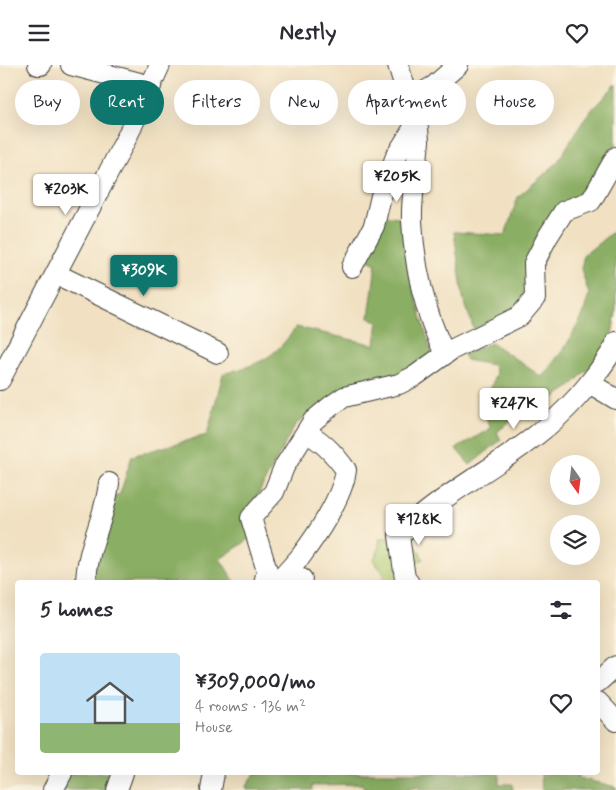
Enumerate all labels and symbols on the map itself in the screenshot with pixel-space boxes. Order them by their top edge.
pin: ¥205K [362,161,432,203]
pin: ¥203K [31,173,101,216]
pin: ¥309K [109,255,179,297]
pin: ¥247K [479,387,549,430]
north arrow [550,455,600,505]
pin: ¥128K [384,503,454,546]

